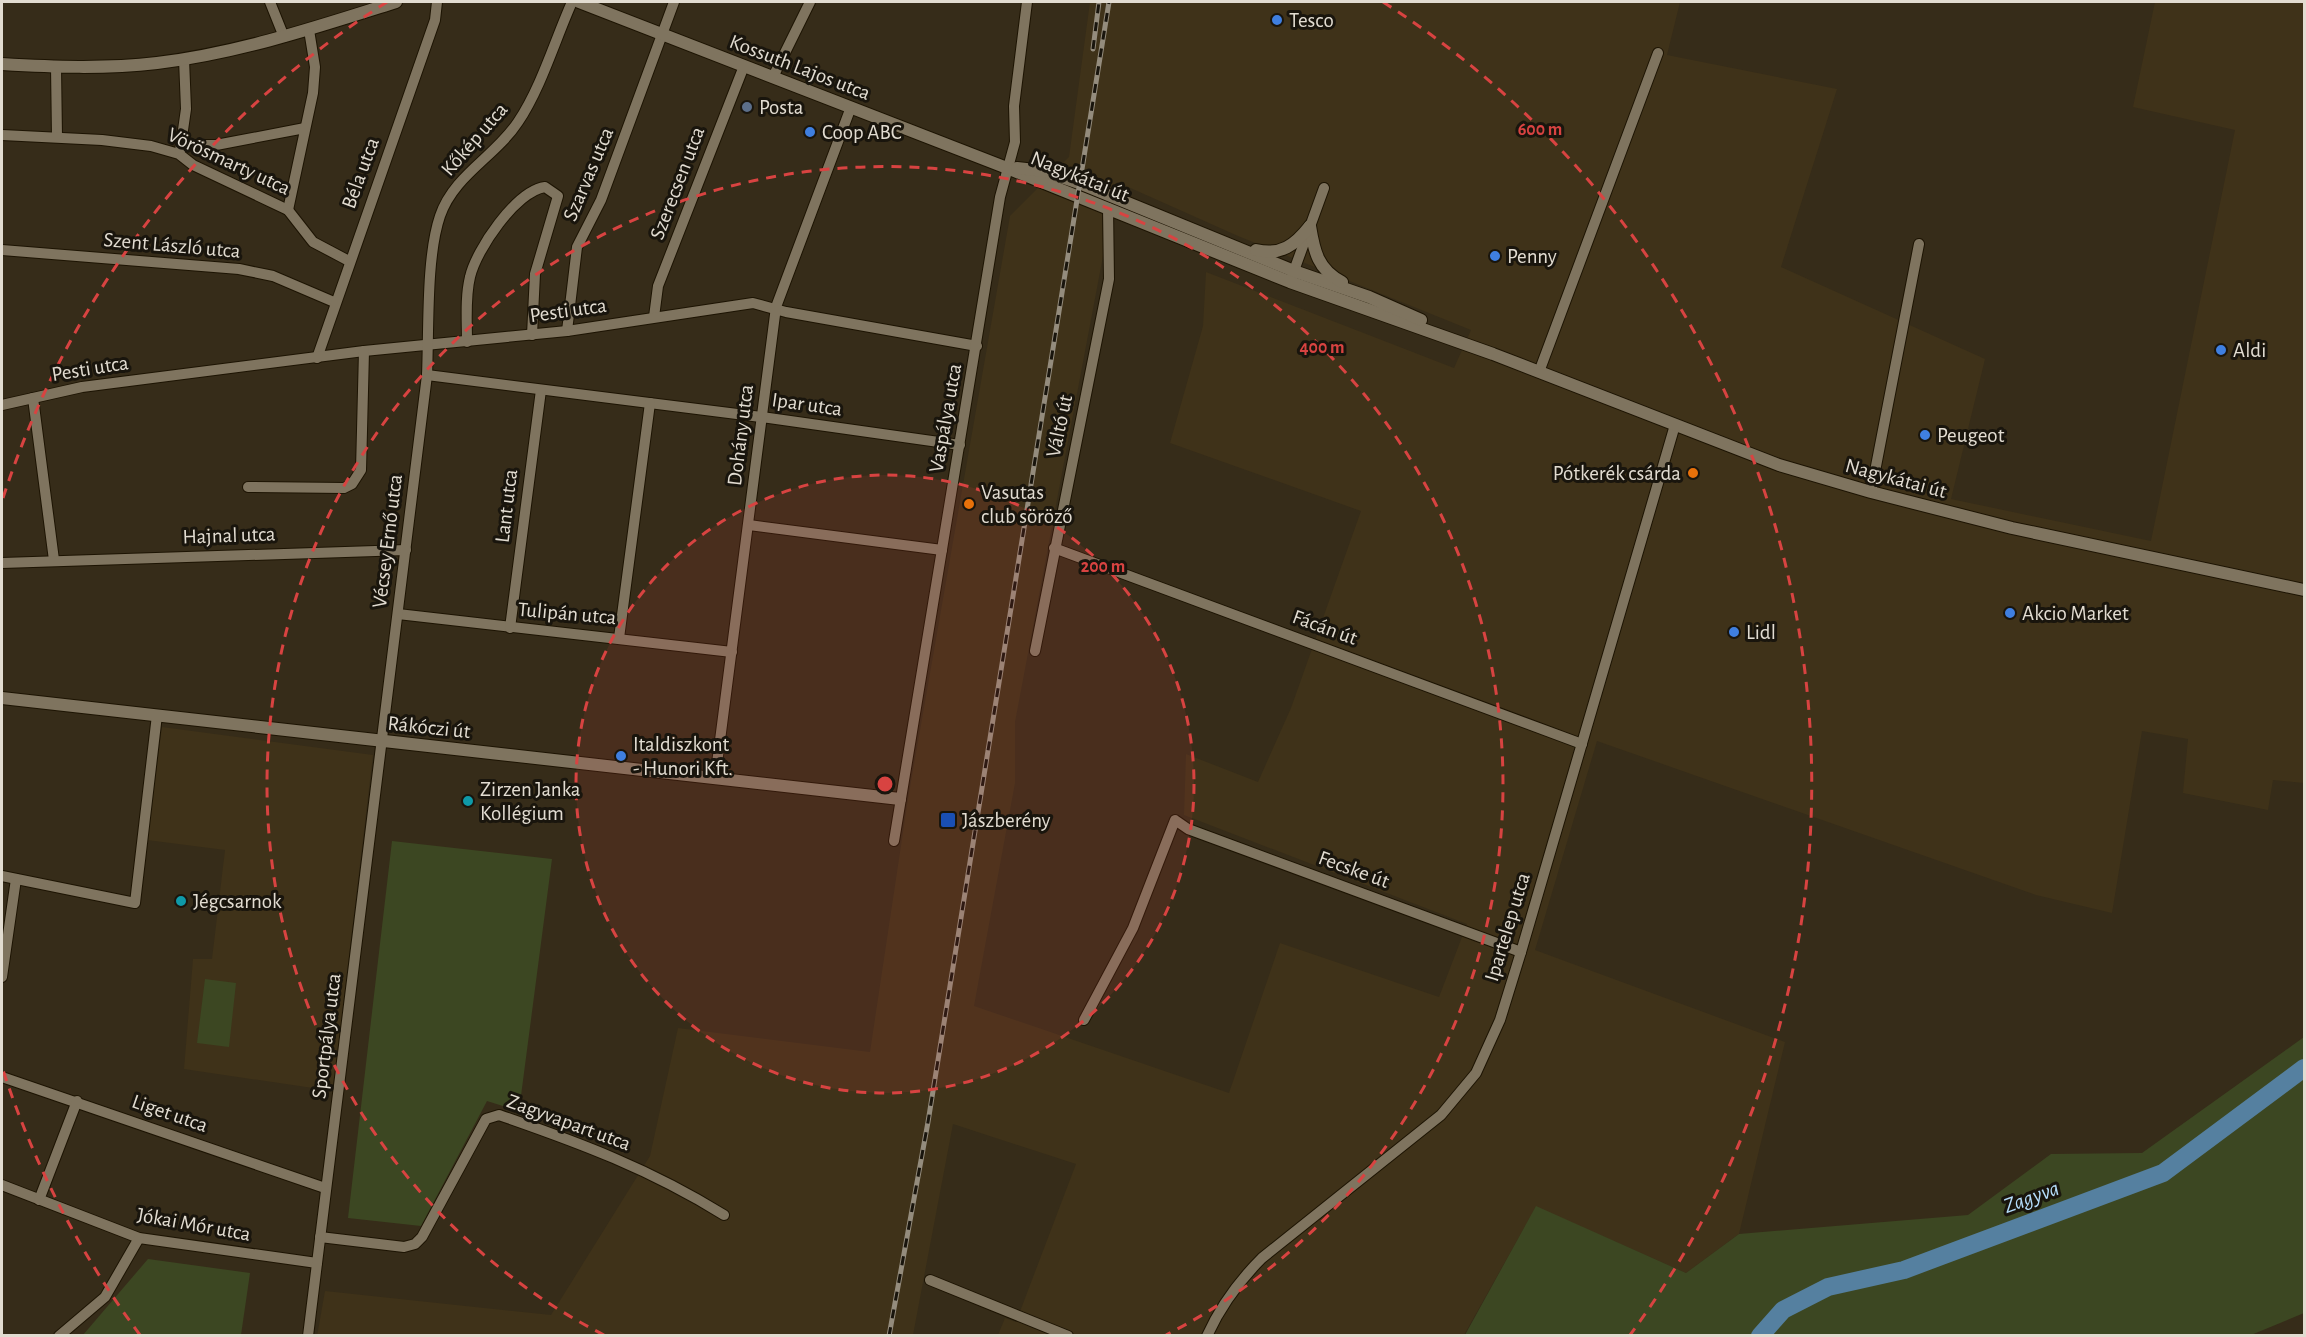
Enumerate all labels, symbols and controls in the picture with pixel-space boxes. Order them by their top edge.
place label: Tesco [1289,10,1334,31]
marker: Tesco [1270,13,1284,27]
street label: Kossuth Lajos utca [727,31,873,104]
place label: Posta [759,97,804,118]
street label: Kőkép utca [437,99,512,180]
marker: Posta [740,100,754,114]
text: 600 m [1518,121,1562,139]
place label: Coop ABC [822,122,902,143]
street label: Vörösmarty utca [164,124,294,199]
street label: Szarvas utca [559,124,618,224]
street label: Szerecsen utca [646,124,709,242]
marker: Coop ABC [803,125,817,139]
street label: Béla utca [338,135,383,211]
street label: Nagykátai út [1028,147,1132,206]
street label: Szent László utca [103,229,242,262]
place label: Penny [1507,246,1557,267]
marker: Penny [1488,249,1502,263]
street label: Pesti utca [528,295,608,326]
text: 400 m [1299,339,1345,357]
place label: Aldi [2233,340,2266,361]
marker: Aldi [2214,343,2228,357]
street label: Pesti utca [50,352,130,385]
street label: Vaspálya utca [926,362,965,474]
street label: Dohány utca [724,383,757,487]
street label: Ipar utca [770,389,844,420]
street label: Váltó út [1043,393,1076,459]
place label: Peugeot [1937,425,2005,446]
marker: Peugeot [1918,428,1932,442]
street label: Nagykátai út [1843,455,1949,502]
place label: Pótkerék csárda [1553,463,1681,484]
marker: Pótkerék csárda [1686,466,1700,480]
street label: Lant utca [492,468,521,544]
street label: Vécsey Ernő utca [369,473,406,609]
place label: Vasutas club söröző [981,482,1073,527]
marker: Vasutas club söröző [962,497,976,511]
street label: Hajnal utca [182,523,276,548]
text: 200 m [1081,558,1125,576]
street label: Tulipán utca [517,599,617,628]
place label: Akcio Market [2022,603,2129,624]
street label: Fácán út [1290,606,1360,649]
marker: Akcio Market [2003,606,2017,620]
place label: Lidl [1746,622,1776,643]
marker: Lidl [1727,625,1741,639]
street label: Rákóczi út [386,713,472,742]
place label: Italdiszkont - Hunori Kft. [633,734,733,779]
marker: Italdiszkont - Hunori Kft. [614,749,628,763]
centre of rings [875,774,895,794]
place label: Zirzen Janka Kollégium [480,779,581,824]
marker: Zirzen Janka Kollégium [461,794,475,808]
place label: Jászberény [962,810,1051,831]
marker: Jászberény [939,811,957,829]
street label: Fecske út [1316,847,1392,892]
street label: Ipartelep utca [1481,870,1534,984]
place label: Jégcsarnok [193,891,282,912]
marker: Jégcsarnok [174,894,188,908]
street label: Sportpálya utca [308,972,345,1100]
street label: Zagyvapart utca [504,1090,634,1155]
street label: Liget utca [129,1091,211,1136]
water label: Zagyva [2001,1177,2062,1217]
street label: Jókai Mór utca [135,1204,253,1245]

